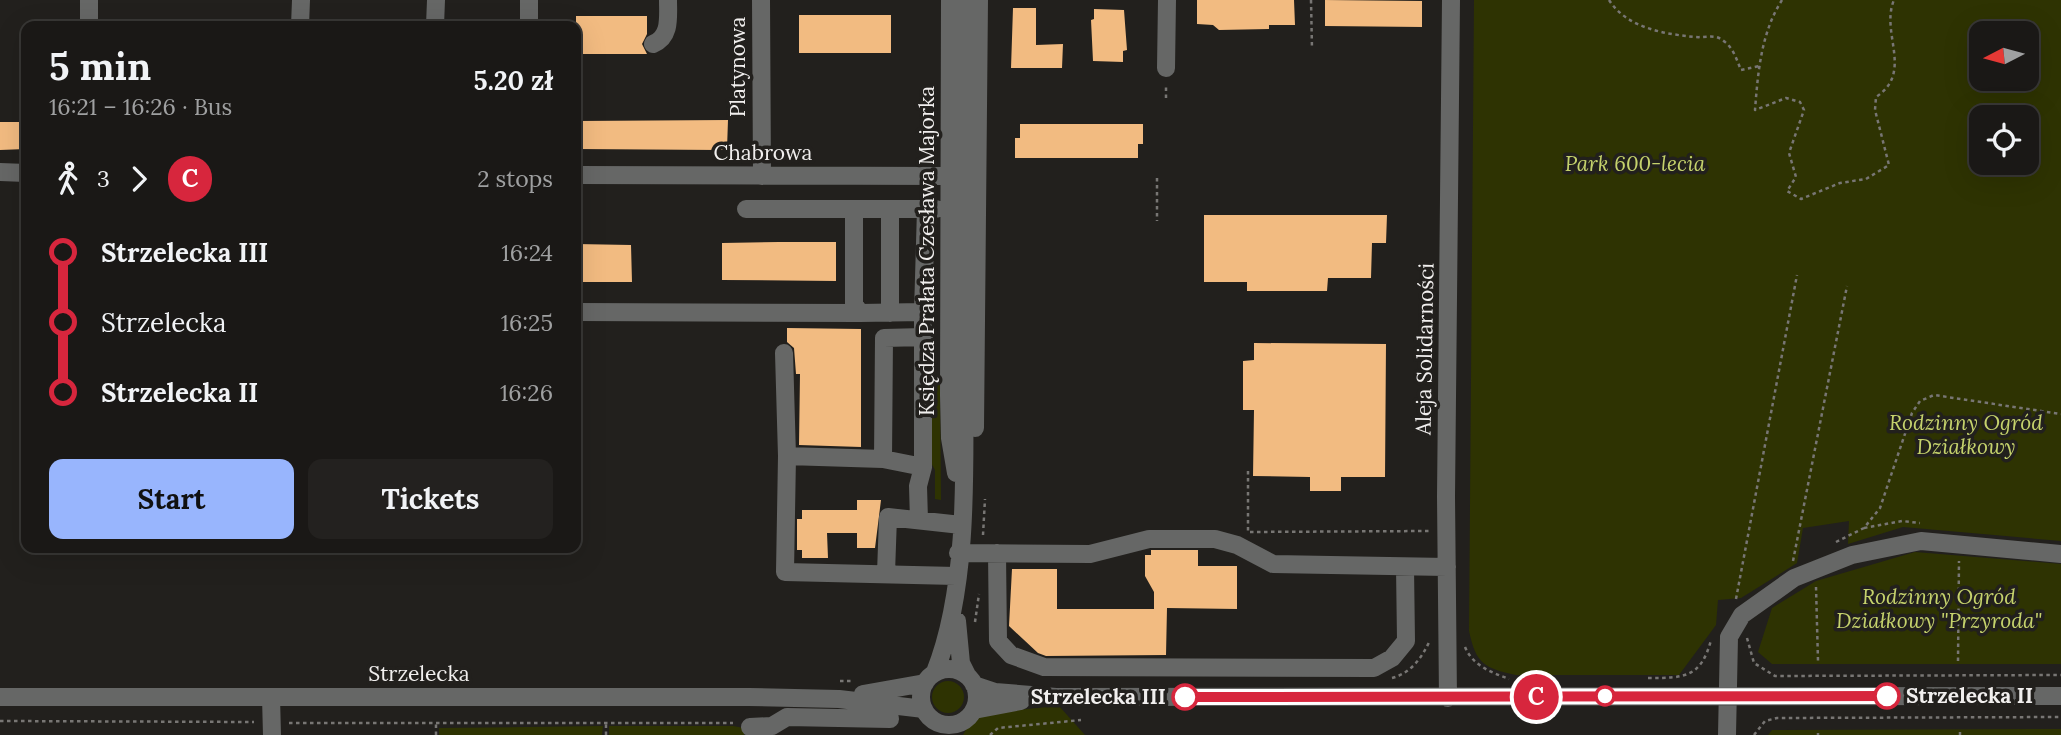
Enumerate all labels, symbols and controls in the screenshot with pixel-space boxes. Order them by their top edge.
street label: Platynowa [724,17,751,117]
north arrow [1969,21,2039,91]
map controls [1969,21,2039,175]
text: 5 min [49,42,151,90]
text: 5.20 zł [474,64,553,97]
street label: Księdza Prałata Czesława Majorka [913,86,940,416]
text: 16:21 – 16:26 · Bus [49,92,232,121]
button: locate [1969,105,2039,175]
street label: Chabrowa [714,139,813,166]
park label: Park 600-lecia [1565,150,1706,177]
icon: walk [49,160,87,198]
icon: forward [120,160,158,198]
text: C [182,163,198,194]
text: 3 [97,164,110,193]
text: 2 stops [477,164,553,193]
text: Strzelecka III [101,236,268,269]
text: 16:24 [501,238,553,267]
street label: Aleja Solidarności [1409,263,1440,436]
text: Strzelecka [101,306,226,339]
text: 16:25 [501,308,553,337]
text: Strzelecka II [101,376,258,409]
text: 16:26 [500,378,553,407]
park label: Rodzinny Ogród Działkowy [1889,409,2043,460]
button: Start [49,459,294,539]
button: Tickets [308,459,553,539]
park label: Rodzinny Ogród Działkowy "Przyroda" [1836,583,2042,634]
street label: Strzelecka [368,660,470,687]
line badge: C [1513,674,1559,720]
text: C [1528,681,1544,712]
place label: Strzelecka II [1906,682,2033,709]
place label: Strzelecka III [1031,683,1166,710]
marker: Strzelecka II [1874,683,1900,709]
marker: Strzelecka III [1172,684,1198,710]
unlabelled marker [1595,686,1615,706]

